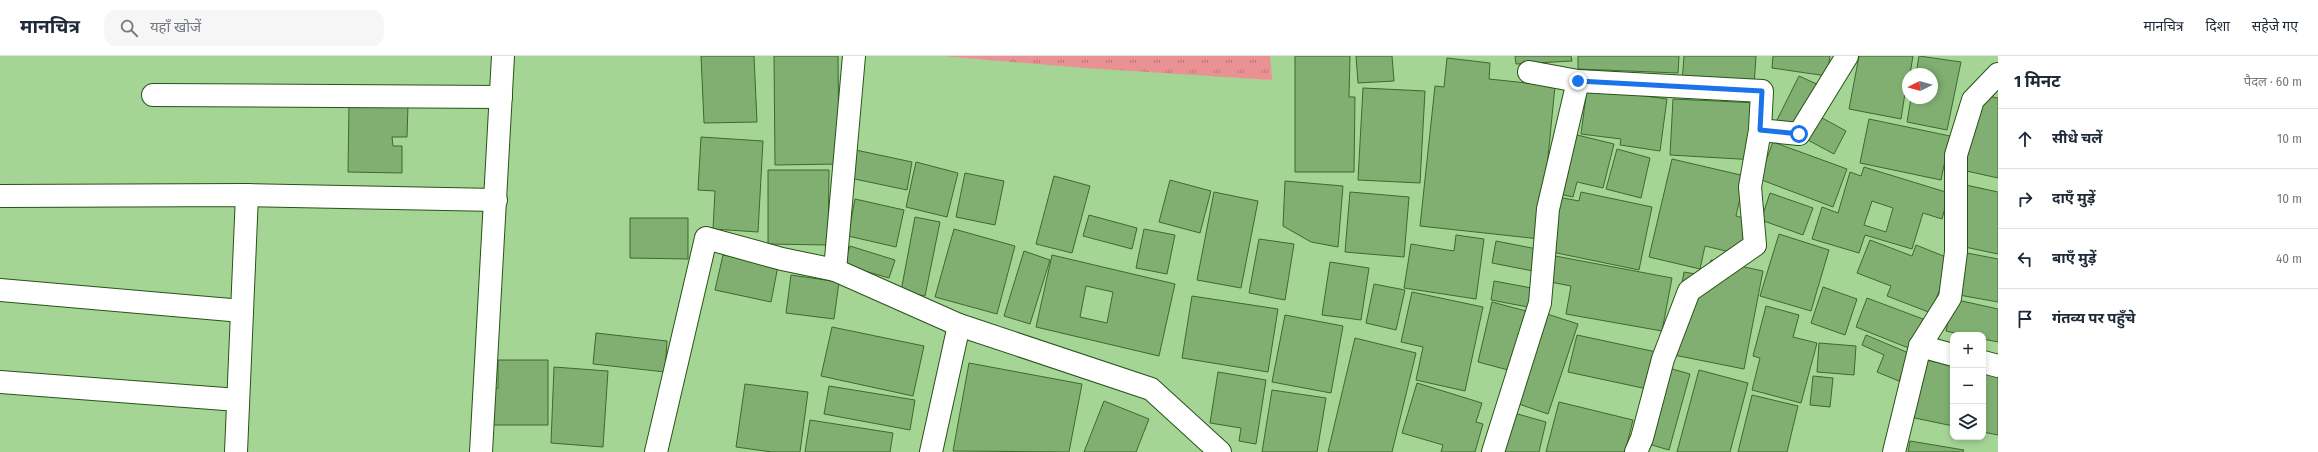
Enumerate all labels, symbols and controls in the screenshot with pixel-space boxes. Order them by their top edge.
search box [104,10,384,46]
text: मानचित्र [20,15,80,38]
icon: search [118,17,140,39]
text: यहाँ खोजें [150,18,201,36]
text: मानचित्र [2144,18,2184,35]
text: दिशा [2206,18,2230,35]
text: सहेजे गए [2252,18,2298,35]
north arrow [1902,68,1938,104]
text: 1 मिनट [2014,71,2060,92]
route end [1569,72,1587,90]
text: पैदल · 60 m [2244,74,2302,89]
route start [1790,125,1808,143]
icon: ahead [2014,128,2036,150]
text: सीधे चलें [2052,129,2102,147]
text: 10 m [2277,131,2302,146]
icon: right [2014,188,2036,210]
text: दाएँ मुड़ें [2052,189,2095,207]
text: 10 m [2277,191,2302,206]
icon: left [2014,248,2036,270]
text: बाएँ मुड़ें [2052,249,2096,267]
text: 40 m [2276,251,2302,266]
icon: arrive [2014,308,2036,330]
text: गंतव्य पर पहुँचे [2052,309,2135,327]
map controls [1950,332,1986,440]
button: + [1950,332,1986,368]
button: − [1950,368,1986,404]
button: layers [1950,404,1986,440]

